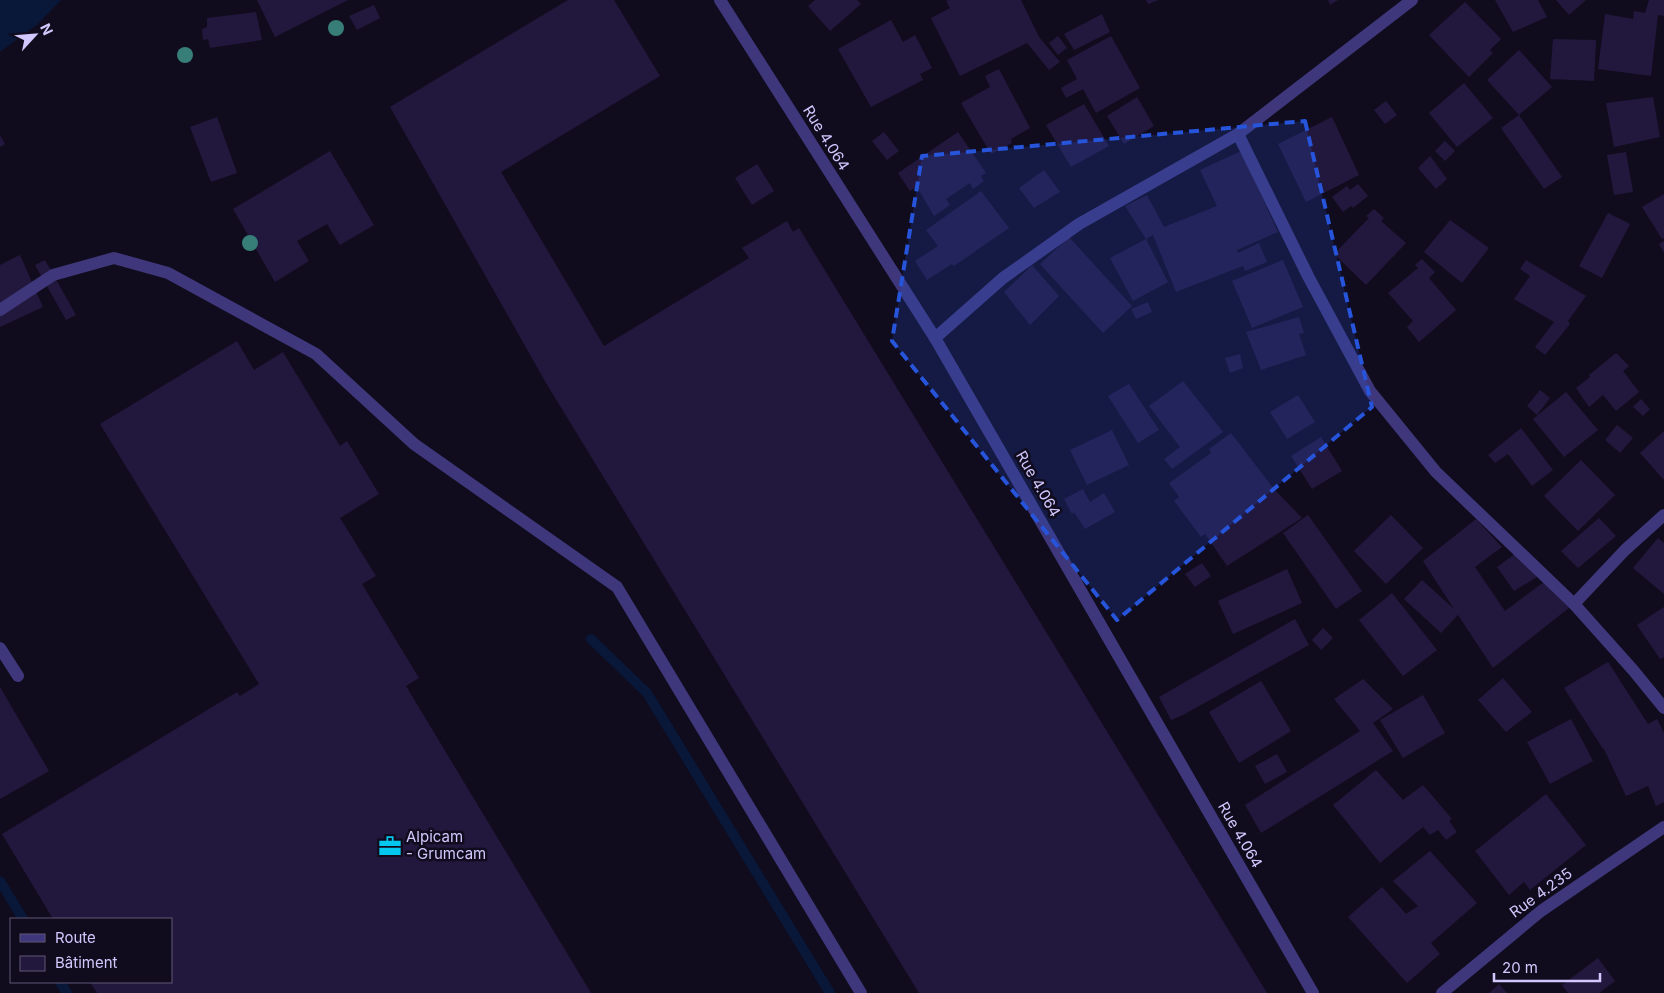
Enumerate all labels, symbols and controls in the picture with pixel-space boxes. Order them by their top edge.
north arrow [10,10,60,60]
text: N [37,21,57,38]
street label: Rue 4.064 [799,102,854,174]
street label: Rue 4.064 [1012,447,1065,520]
street label: Rue 4.064 [1214,798,1267,871]
place label: Alpicam - Grumcam [406,827,486,863]
office icon: Alpicam - Grumcam [377,833,403,859]
street label: Rue 4.235 [1506,864,1576,922]
legend [10,918,172,983]
text: Route [55,928,96,947]
scale bar [1494,950,1600,982]
text: Bâtiment [55,953,118,972]
text: 20 m [1502,958,1538,977]

